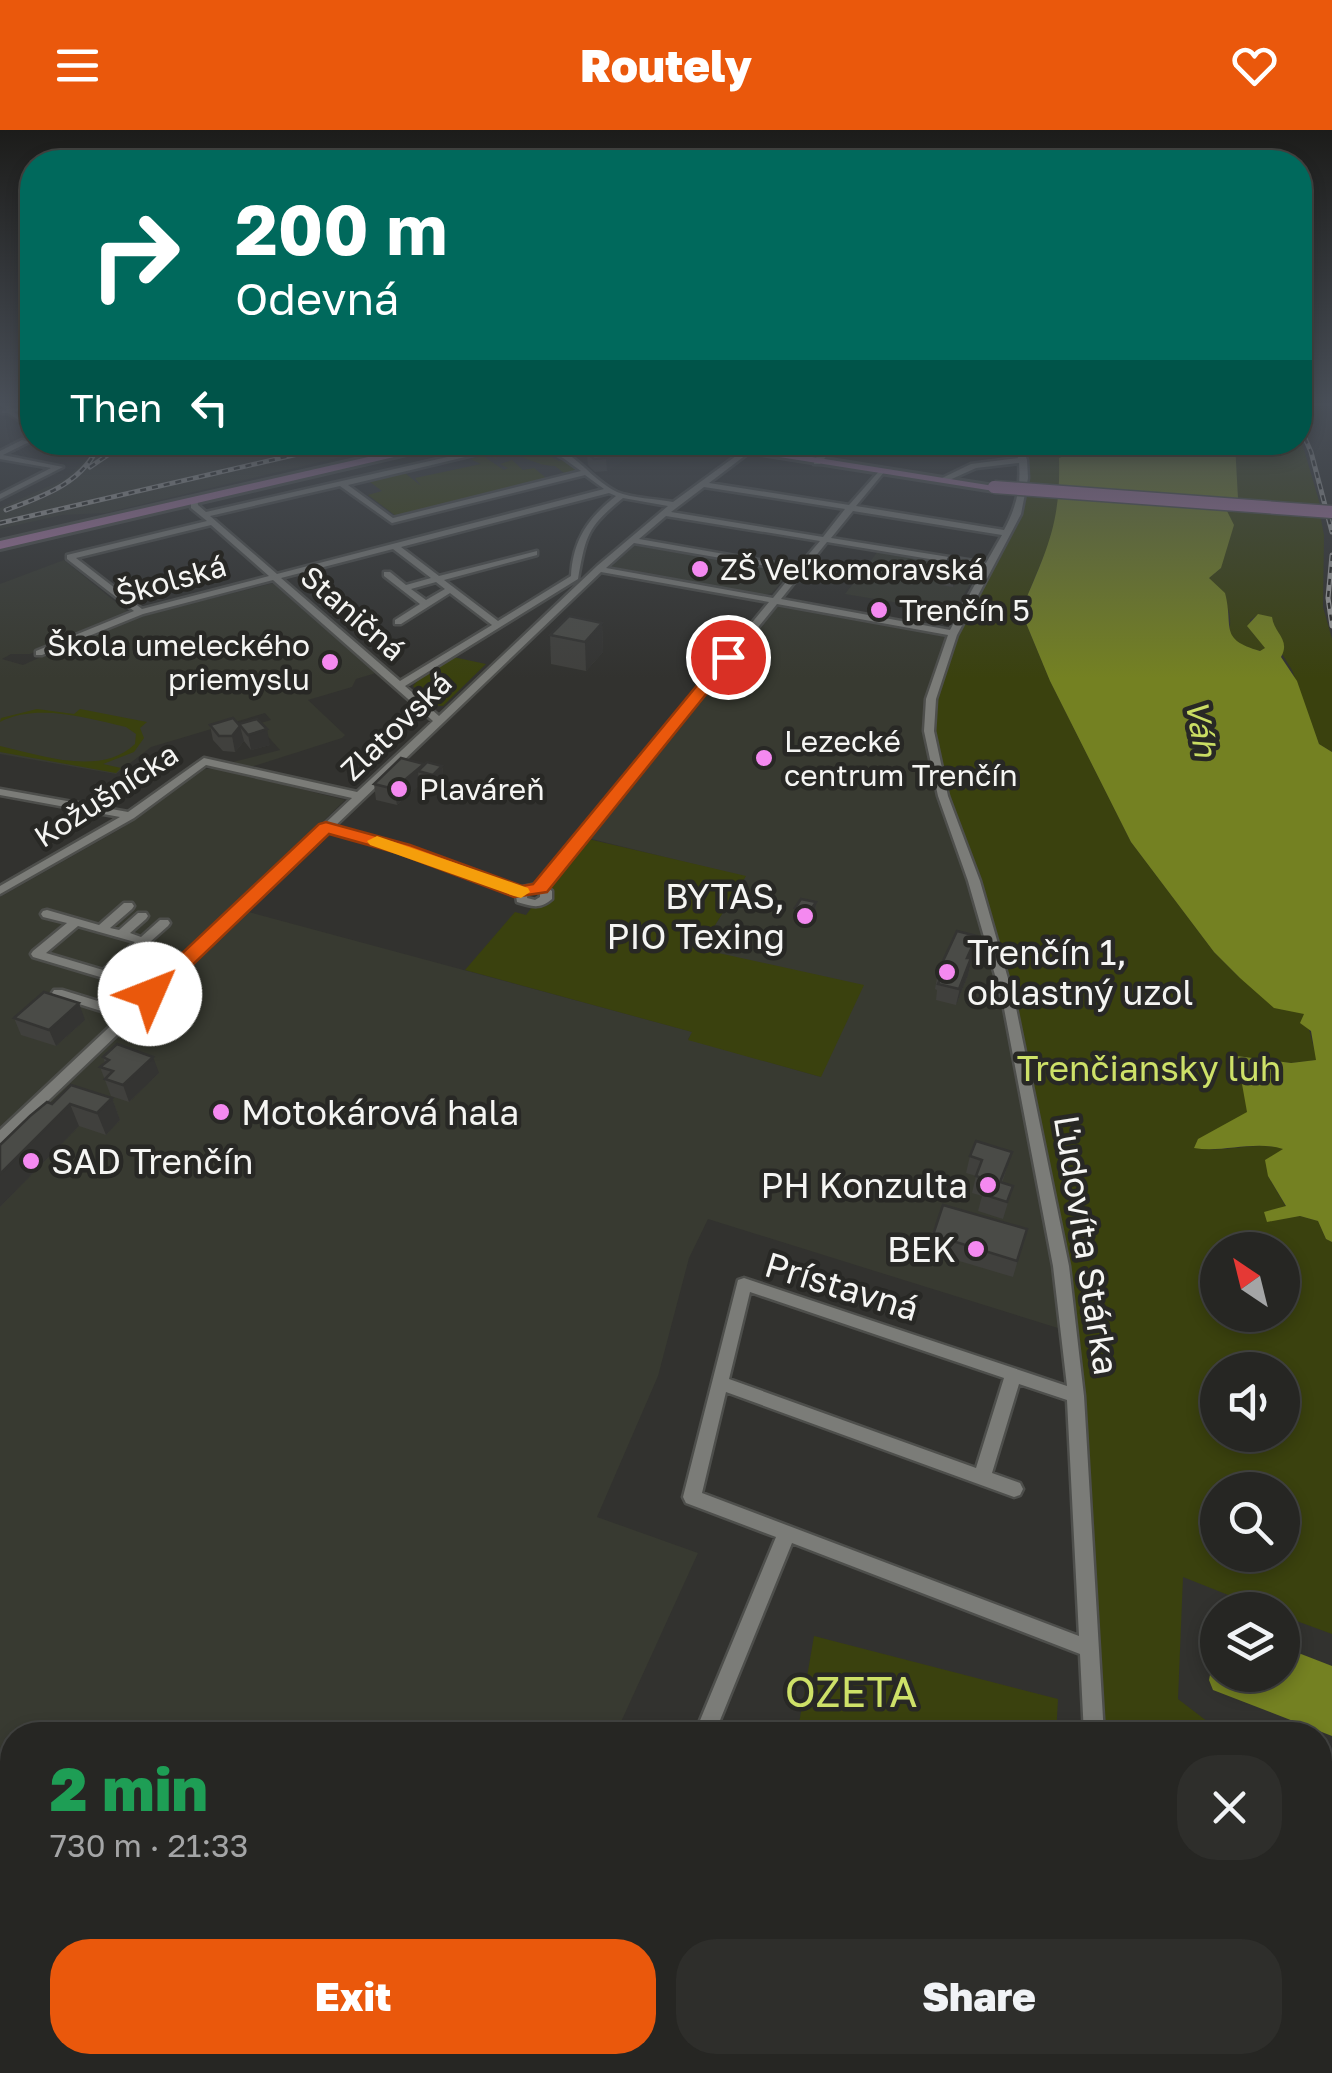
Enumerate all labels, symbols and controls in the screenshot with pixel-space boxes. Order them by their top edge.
icon: menu [50,38,105,93]
text: Routely [580,38,752,92]
icon: heart [1227,38,1282,93]
text: 200 m [235,186,447,270]
icon: right [70,190,200,320]
text: Odevná [235,271,399,325]
icon: left [182,380,237,435]
text: Then [70,385,162,430]
street label: Školská [112,547,230,613]
place label: ZŠ Veľkomoravská [720,551,984,587]
street label: Staničná [294,558,412,668]
marker: ZŠ Veľkomoravská [689,558,711,580]
place label: Trenčín 5 [899,592,1030,628]
marker: Trenčín 5 [868,599,890,621]
pin [686,615,771,700]
place label: Škola umeleckého priemyslu [47,627,310,697]
icon: arrive [701,630,756,685]
marker: Škola umeleckého priemyslu [319,651,341,673]
street label: Zlatovská [333,664,459,788]
water label: Váh [1178,696,1226,761]
place label: Lezecké centrum Trenčín [784,723,1018,793]
street label: Kožušnícka [27,735,185,855]
marker: Lezecké centrum Trenčín [753,747,775,769]
place label: Plaváreň [419,771,545,807]
marker: Plaváreň [388,778,410,800]
place label: BYTAS, PIO Texing [607,875,785,957]
marker: BYTAS, PIO Texing [794,905,816,927]
place label: Trenčín 1, oblastný uzol [967,931,1193,1013]
position arrow [98,942,202,1046]
marker: Trenčín 1, oblastný uzol [936,961,958,983]
park label: Trenčiansky luh [1017,1047,1281,1089]
place label: Motokárová hala [241,1091,519,1133]
marker: Motokárová hala [210,1101,232,1123]
street label: Ľudovíta Stárka [1046,1112,1128,1378]
place label: SAD Trenčín [51,1140,253,1182]
marker: SAD Trenčín [20,1150,42,1172]
place label: PH Konzulta [760,1164,968,1206]
marker: PH Konzulta [977,1174,999,1196]
place label: BEK [887,1228,956,1270]
north arrow [1200,1232,1300,1332]
map controls [1200,1232,1300,1692]
marker: BEK [965,1238,987,1260]
street label: Prístavná [760,1243,924,1329]
button: sound [1200,1352,1300,1452]
button: search [1200,1472,1300,1572]
button: layers [1200,1592,1300,1692]
park label: OZETA [785,1666,917,1716]
text: 2 min [50,1752,208,1824]
button: close [1177,1755,1282,1860]
text: 730 m · 21:33 [50,1826,249,1864]
button: Exit [50,1939,656,2054]
button: Share [676,1939,1282,2054]

